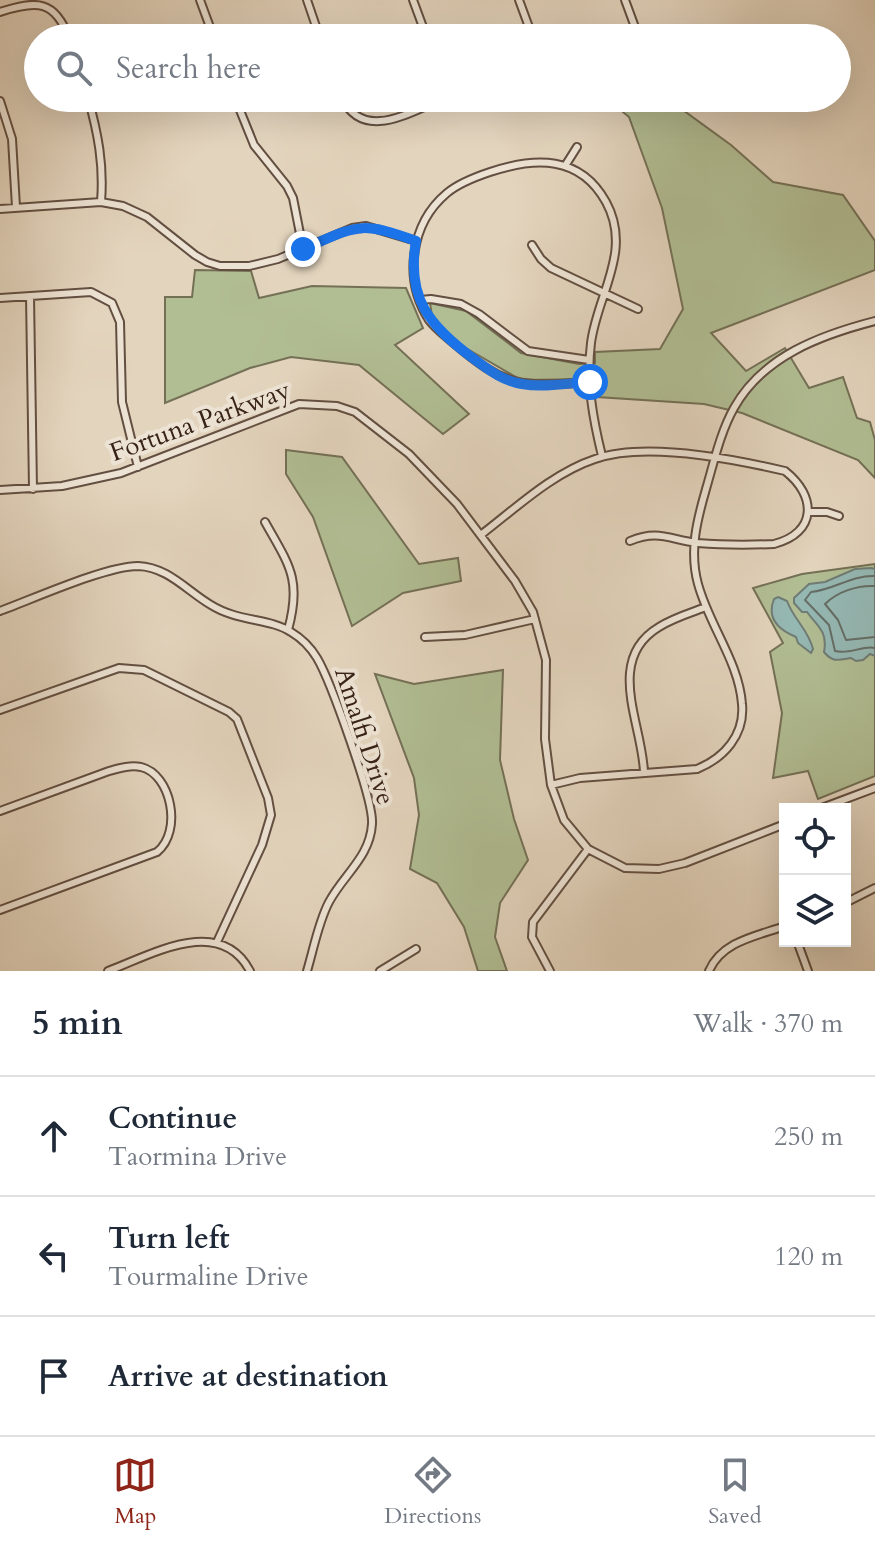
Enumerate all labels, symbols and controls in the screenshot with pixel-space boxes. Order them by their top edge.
search box [24,24,851,112]
icon: search [52,46,96,90]
text: Search here [116,48,261,89]
route end [285,231,321,267]
route start [572,364,608,400]
street label: Fortuna Parkway [105,372,295,470]
street label: Amalfi Drive [326,663,404,809]
map controls [779,803,851,947]
button: locate [779,803,851,875]
button: layers [779,875,851,947]
text: 5 min [32,1000,123,1046]
text: Walk · 370 m [693,1006,843,1041]
text: Continue [108,1098,237,1139]
icon: ahead [32,1114,76,1158]
text: 250 m [774,1119,843,1154]
text: Taormina Drive [108,1139,287,1174]
text: Turn left [108,1218,230,1259]
icon: left [32,1234,76,1278]
text: 120 m [774,1239,843,1274]
text: Tourmaline Drive [108,1259,308,1294]
icon: arrive [32,1354,76,1398]
text: Arrive at destination [108,1356,388,1397]
tab: Map [113,1453,157,1531]
tab: Directions [384,1453,481,1531]
tab: Saved [708,1453,762,1531]

